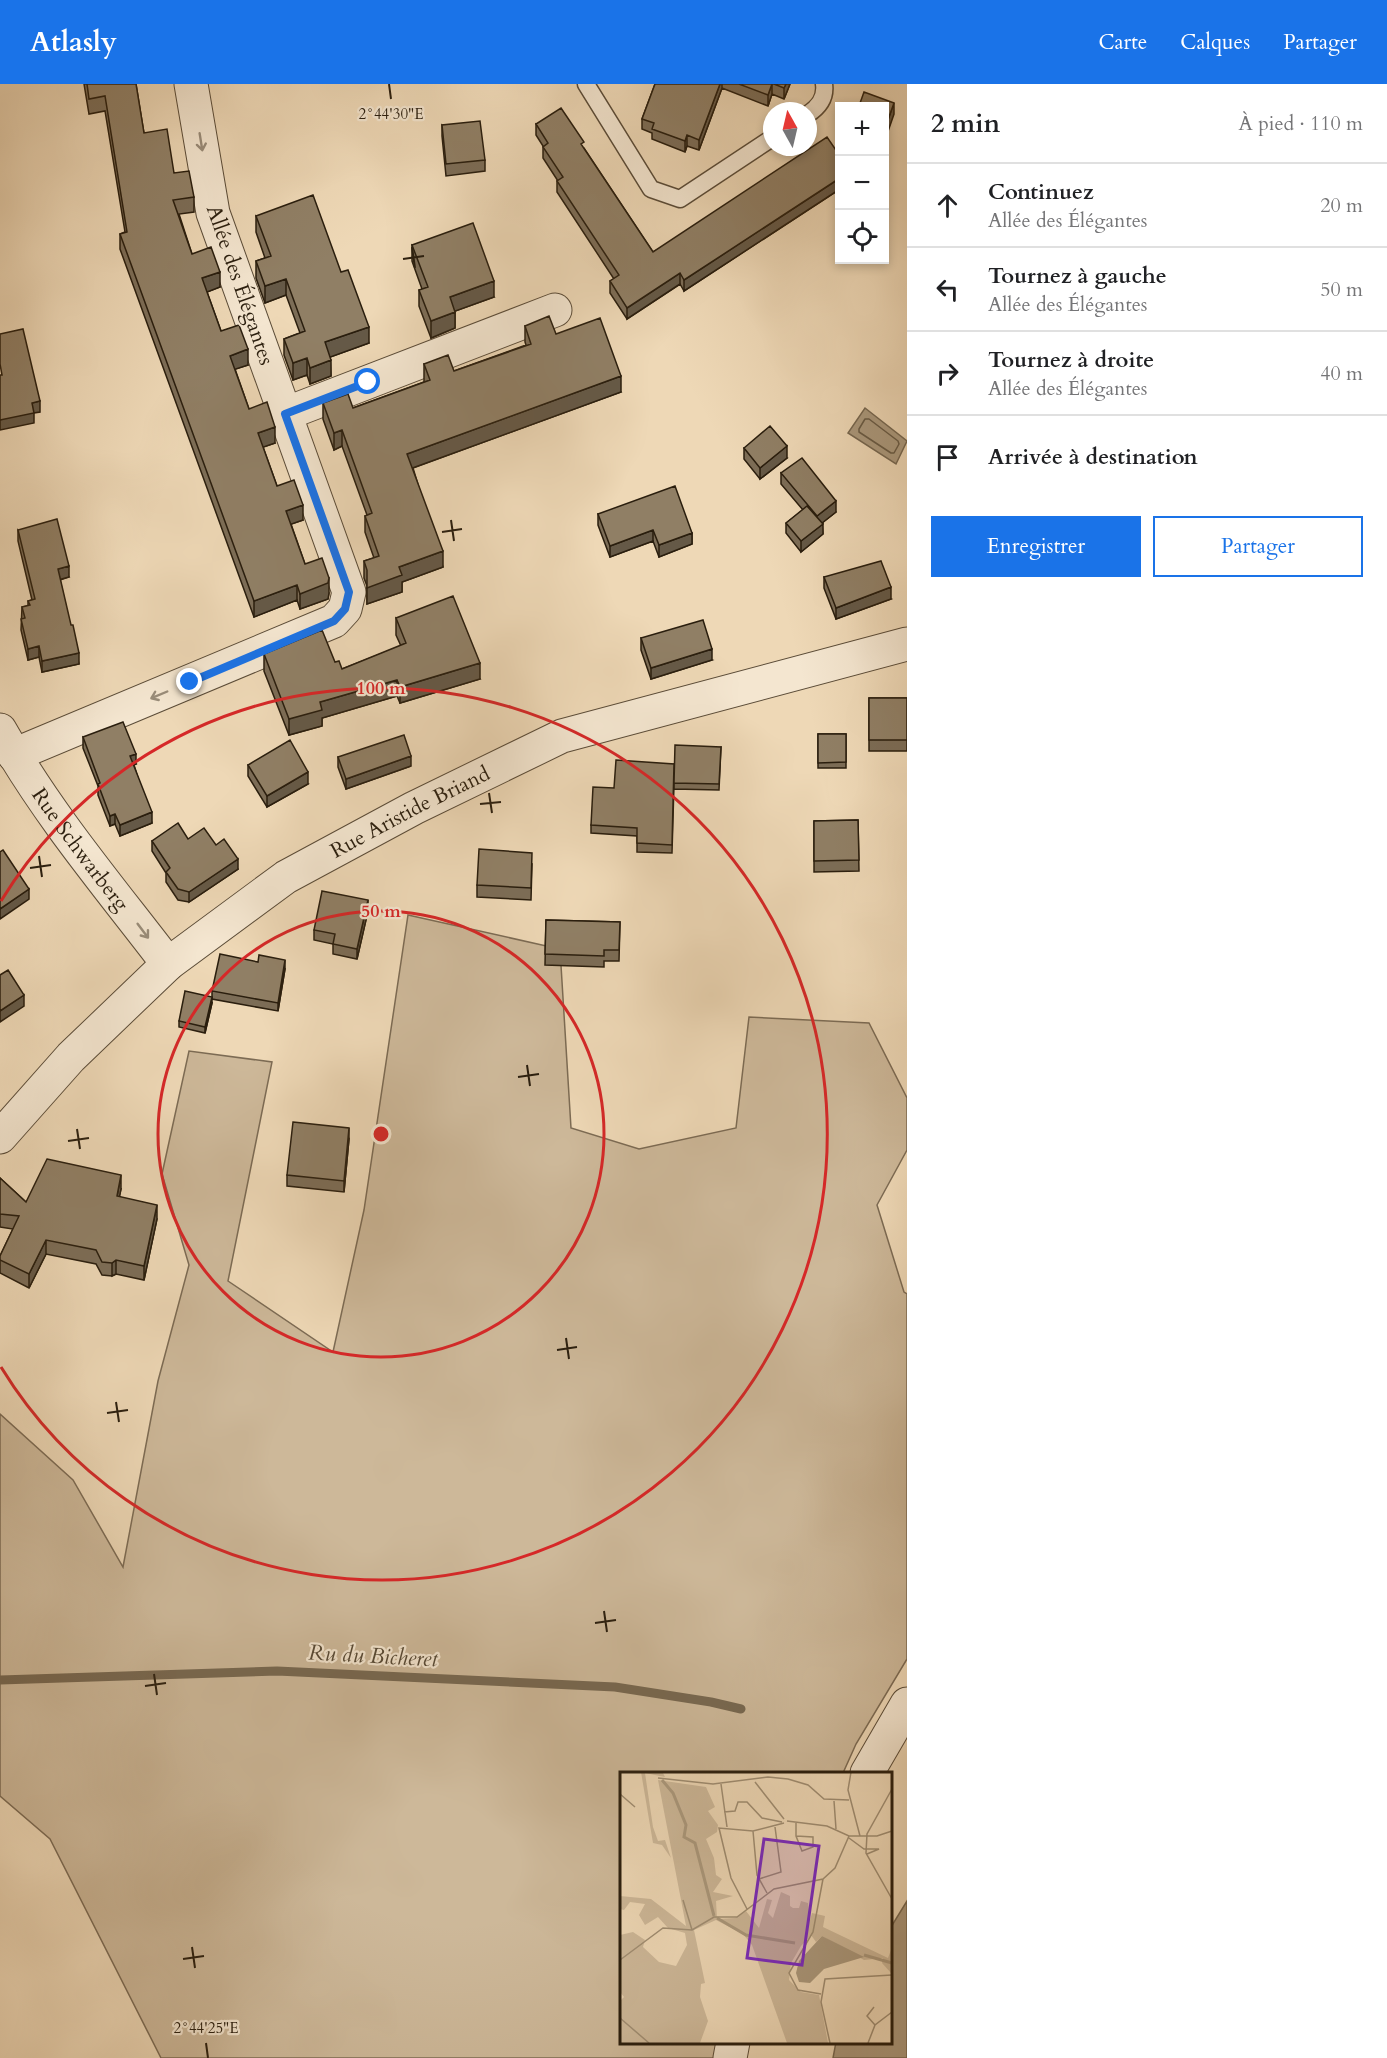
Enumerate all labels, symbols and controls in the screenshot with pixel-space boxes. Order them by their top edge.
text: Atlasly [30,23,117,61]
text: Carte [1098,28,1147,57]
text: Calques [1180,28,1250,57]
text: Partager [1283,28,1357,57]
north arrow [763,102,817,156]
map controls [835,102,889,264]
button: + [835,102,889,156]
text: 2°44'30"E [359,104,423,124]
text: 2 min [931,106,1000,141]
text: À pied · 110 m [1239,110,1363,137]
one-way arrow [196,131,207,151]
button: − [835,156,889,210]
text: Continuez [988,177,1094,207]
icon: ahead [931,189,964,222]
text: 20 m [1320,192,1363,219]
street label: Allée des Élégantes [199,201,281,369]
text: Allée des Élégantes [988,207,1148,234]
button: locate [835,210,889,264]
text: Tournez à gauche [988,261,1167,291]
icon: left [931,273,964,306]
text: 50 m [1320,276,1363,303]
text: Allée des Élégantes [988,291,1148,318]
text: Tournez à droite [988,345,1154,375]
icon: right [931,357,964,390]
text: 40 m [1320,360,1363,387]
route start [354,368,380,394]
text: Allée des Élégantes [988,375,1148,402]
icon: arrive [931,441,964,474]
text: Arrivée à destination [988,442,1198,472]
button: Enregistrer [931,516,1141,577]
button: Partager [1153,516,1363,577]
route end [176,668,202,694]
text: 100 m [356,676,406,701]
one-way arrow [150,690,168,701]
street label: Rue Aristide Briand [325,759,495,865]
street label: Rue Schwarberg [25,782,136,917]
text: 50 m [361,899,401,924]
one-way arrow [137,923,150,939]
centre of rings [371,1124,391,1144]
water label: Ru du Bicheret [308,1638,439,1674]
inset map [620,1772,892,2043]
text: 2°44'25"E [174,2018,238,2038]

